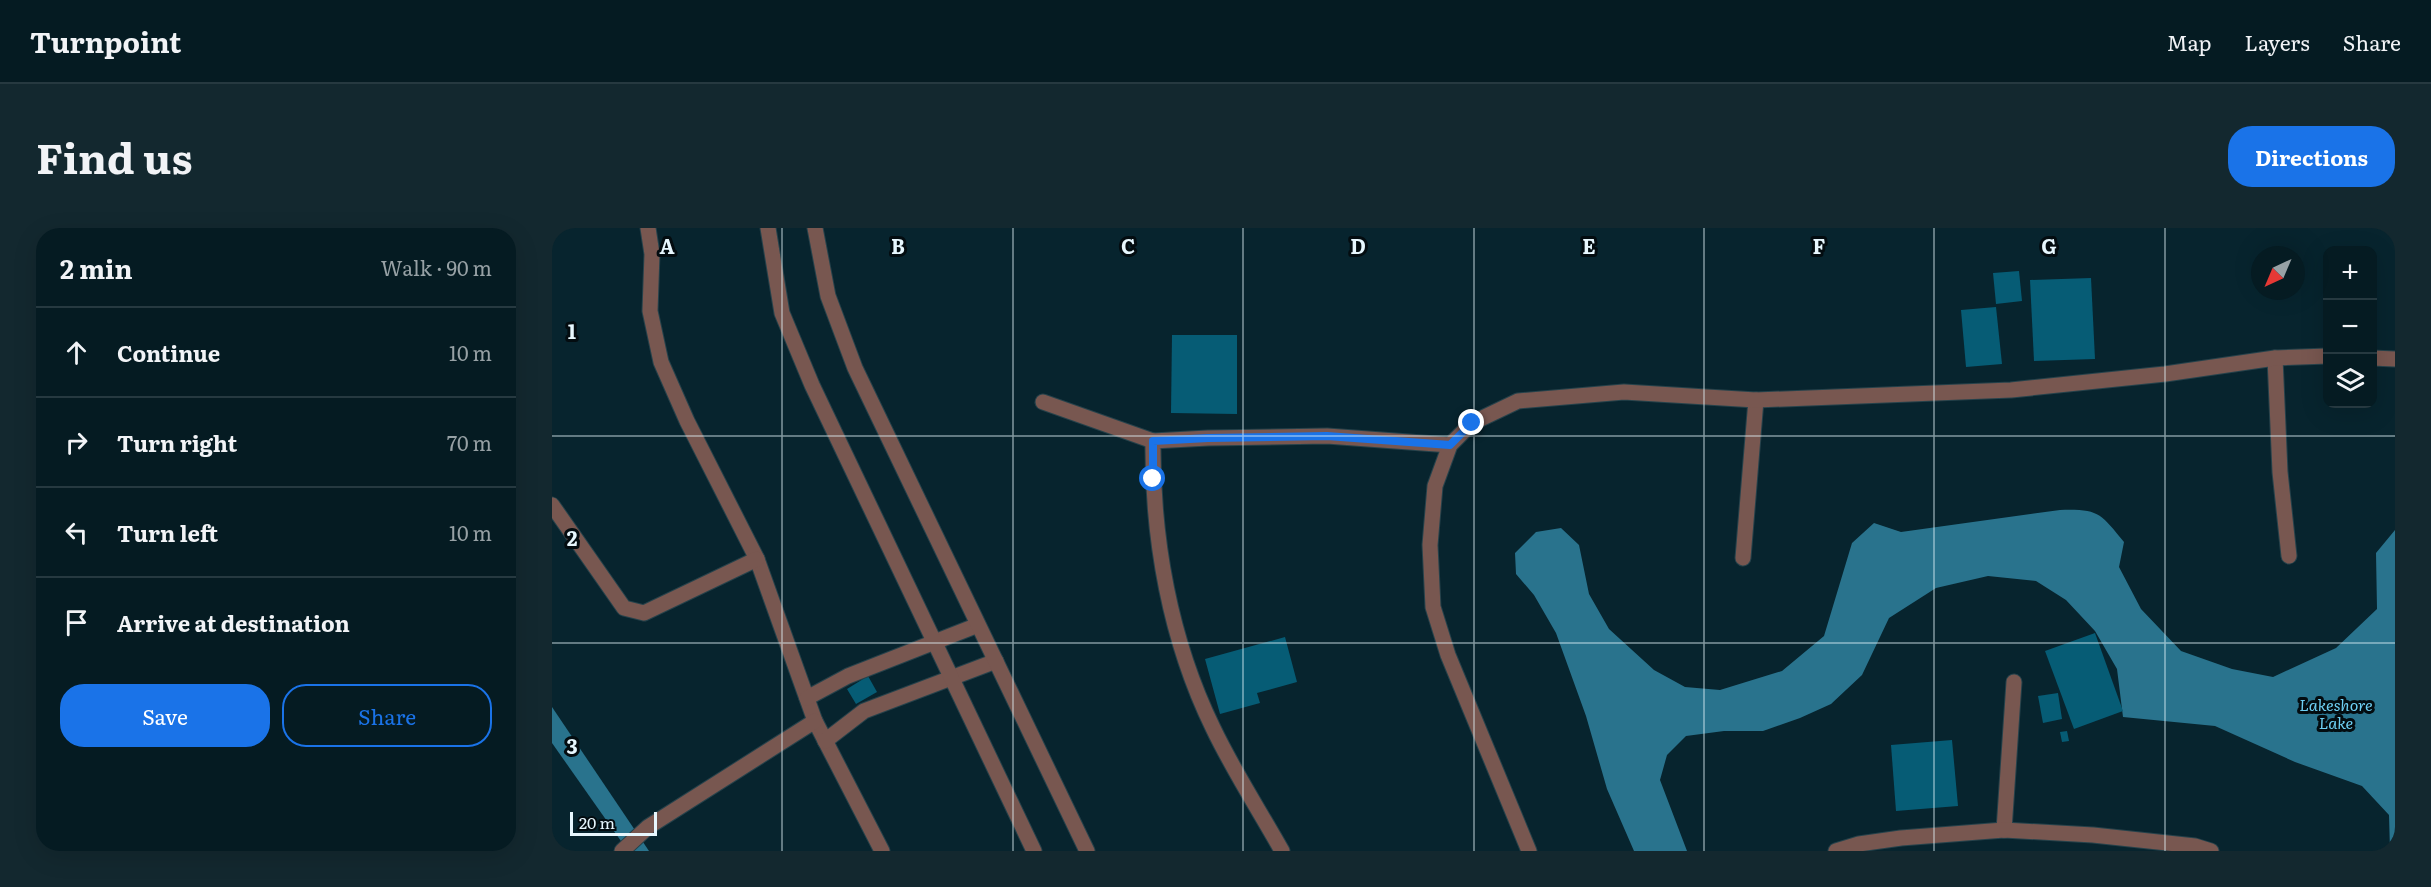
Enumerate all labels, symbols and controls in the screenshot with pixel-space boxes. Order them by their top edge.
text: Turnpoint [30,20,181,62]
text: Map [2167,26,2212,57]
text: Layers [2245,26,2310,57]
text: Share [2343,26,2401,57]
text: Find us [36,125,193,187]
button: Directions [2228,126,2395,187]
text: A [659,230,675,260]
text: B [891,230,905,260]
text: C [1121,230,1135,260]
text: D [1350,230,1366,260]
text: E [1582,230,1596,260]
text: F [1813,230,1826,260]
text: G [2041,230,2057,260]
north arrow [2251,246,2305,300]
map controls [2323,246,2377,408]
button: + [2323,246,2377,300]
text: 2 min [60,248,133,287]
text: Walk · 90 m [381,252,492,282]
button: − [2323,300,2377,354]
text: 1 [568,315,576,345]
icon: ahead [60,336,93,369]
text: Continue [117,336,220,369]
text: 10 m [449,337,492,367]
button: layers [2323,354,2377,408]
route end [1458,409,1484,435]
icon: right [60,426,93,459]
text: Turn right [117,426,237,459]
text: 70 m [447,427,492,457]
route start [1139,465,1165,491]
icon: left [60,516,93,549]
text: Turn left [117,516,218,549]
text: 10 m [449,517,492,547]
text: 2 [567,522,578,552]
icon: arrive [60,606,93,639]
text: Arrive at destination [117,606,350,639]
button: Save [60,684,270,747]
button: Share [282,684,492,747]
water label: Lakeshore Lake [2299,692,2373,734]
text: 3 [566,730,578,760]
scale bar [570,809,657,836]
text: 20 m [579,810,615,834]

